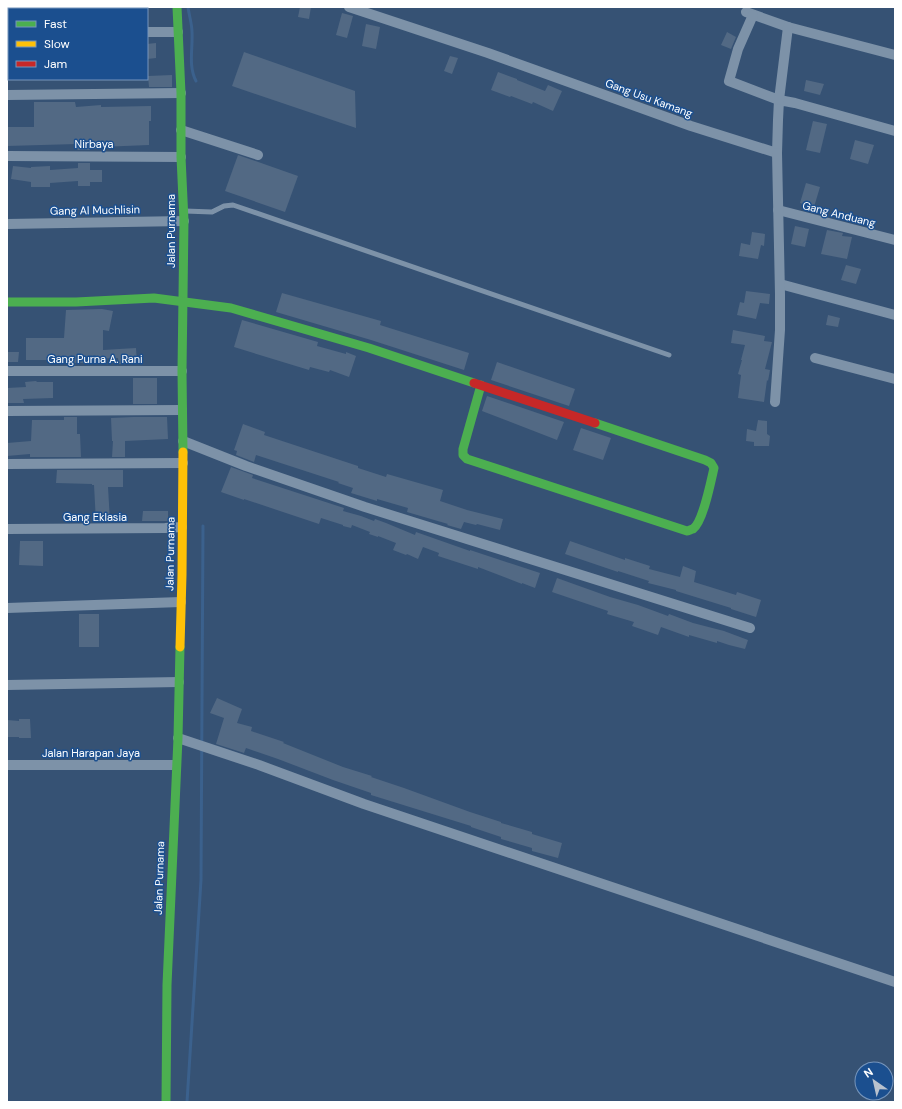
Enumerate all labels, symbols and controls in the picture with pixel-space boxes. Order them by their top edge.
legend [8,8,148,80]
text: Fast [44,16,67,32]
text: Slow [44,36,70,52]
text: Jam [44,56,67,72]
street label: Gang Usu Kamang [603,76,695,120]
street label: Nirbaya [75,137,113,151]
street label: Jalan Purnama [164,194,178,268]
street label: Gang Anduang [801,198,877,230]
street label: Gang Al Muchlisin [50,202,140,218]
street label: Gang Purna A. Rani [47,352,143,366]
street label: Gang Eklasia [63,510,127,524]
street label: Jalan Purnama [162,517,178,591]
street label: Jalan Harapan Jaya [42,746,140,760]
street label: Jalan Purnama [151,841,167,915]
north arrow [854,1061,894,1101]
text: N [861,1065,876,1081]

